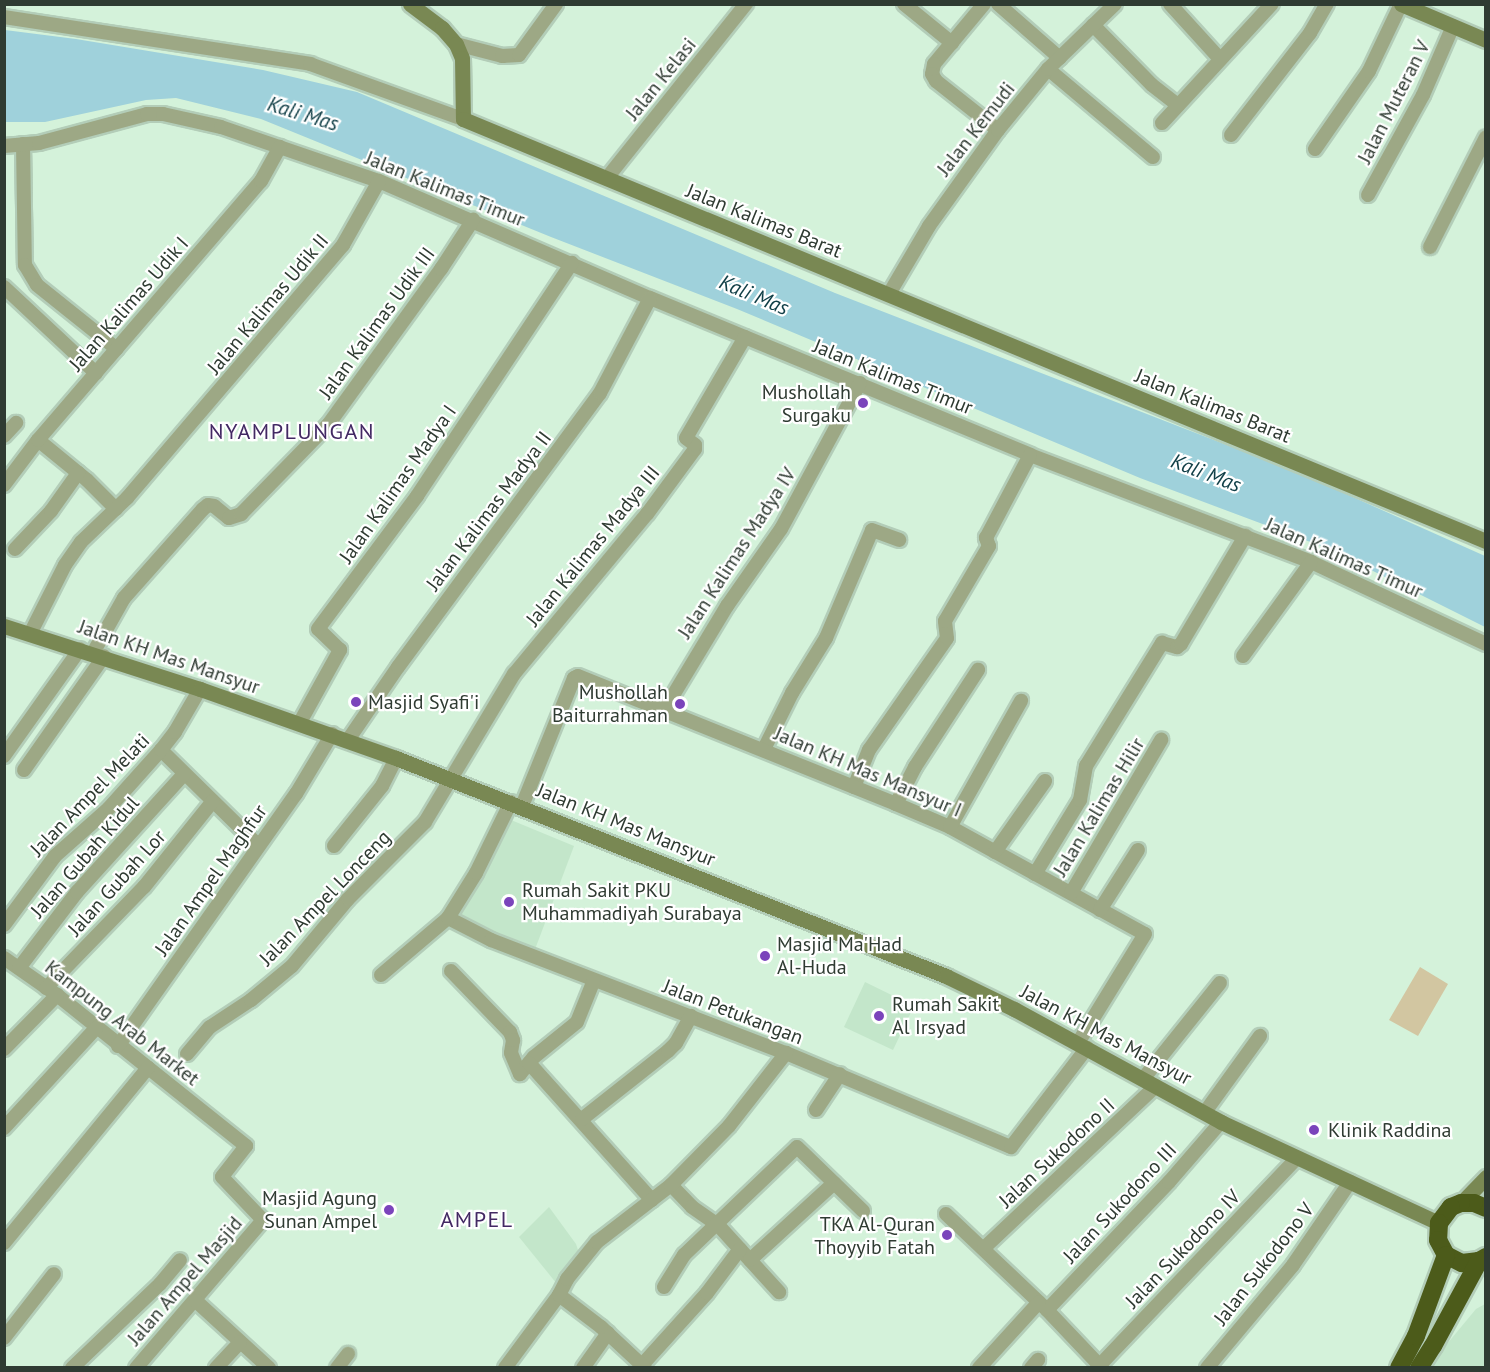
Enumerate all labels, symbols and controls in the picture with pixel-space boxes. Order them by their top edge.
street label: Jalan Kelasi [621,33,701,125]
street label: Jalan Muteran V [1353,36,1435,168]
street label: Jalan Kemudi [932,77,1020,181]
water label: Kali Mas [264,91,342,137]
street label: Jalan Kalimas Timur [361,146,529,232]
street label: Jalan Kalimas Barat [683,179,845,263]
street label: Jalan Kalimas Udik II [202,229,334,379]
street label: Jalan Kalimas Udik I [64,232,194,376]
street label: Jalan Kalimas Udik III [314,242,440,404]
water label: Kali Mas [716,269,792,321]
street label: Jalan Kalimas Timur [809,334,977,420]
street label: Jalan Kalimas Barat [1132,364,1294,448]
place label: Mushollah Surgaku [762,380,851,427]
marker: Mushollah Surgaku [856,396,870,410]
street label: Jalan Kalimas Madya I [334,400,462,568]
district label: NYAMPLUNGAN [209,419,375,445]
street label: Jalan Kalimas Madya II [421,427,557,595]
water label: Kali Mas [1167,448,1245,498]
street label: Jalan Kalimas Madya III [521,461,665,631]
street label: Jalan Kalimas Madya IV [673,463,801,643]
street label: Jalan Kalimas Timur [1261,512,1427,604]
street label: Jalan KH Mas Mansyur [75,615,263,699]
place label: Mushollah Baiturrahman [552,680,668,727]
place label: Masjid Syafi'i [368,690,479,714]
marker: Masjid Syafi'i [349,695,363,709]
marker: Mushollah Baiturrahman [673,697,687,711]
street label: Jalan KH Mas Mansyur I [771,722,965,822]
street label: Jalan Ampel Melati [25,728,155,862]
street label: Jalan Kalimas Hilir [1048,733,1150,881]
street label: Jalan KH Mas Mansyur [533,778,719,872]
street label: Jalan Gubah Kidul [26,791,144,923]
street label: Jalan Ampel Maghfur [150,800,272,960]
street label: Jalan Gubah Lor [63,825,171,941]
street label: Jalan Ampel Lonceng [254,825,396,971]
place label: Rumah Sakit PKU Muhammadiyah Surabaya [522,879,742,926]
marker: Rumah Sakit PKU Muhammadiyah Surabaya [500,893,518,911]
place label: Masjid Ma'Had Al-Huda [777,933,902,980]
marker: Masjid Ma'Had Al-Huda [758,949,772,963]
street label: Kampung Arab Market [40,955,204,1091]
street label: Jalan Petukangan [660,974,806,1050]
street label: Jalan KH Mas Mansyur [1016,980,1196,1090]
place label: Rumah Sakit Al Irsyad [892,993,999,1040]
marker: Rumah Sakit Al Irsyad [870,1007,888,1025]
street label: Jalan Sukodono II [994,1093,1120,1213]
place label: Klinik Raddina [1328,1118,1452,1142]
marker: Klinik Raddina [1305,1121,1323,1139]
street label: Jalan Sukodono III [1058,1138,1182,1268]
street label: Jalan Sukodono IV [1121,1185,1245,1313]
place label: Masjid Agung Sunan Ampel [261,1186,377,1233]
street label: Jalan Sukodono V [1209,1198,1319,1330]
marker: Masjid Agung Sunan Ampel [382,1203,396,1217]
district label: AMPEL [440,1207,514,1233]
street label: Jalan Ampel Masjid [122,1211,248,1351]
place label: TKA Al-Quran Thoyyib Fatah [814,1212,935,1259]
marker: TKA Al-Quran Thoyyib Fatah [940,1228,954,1242]

